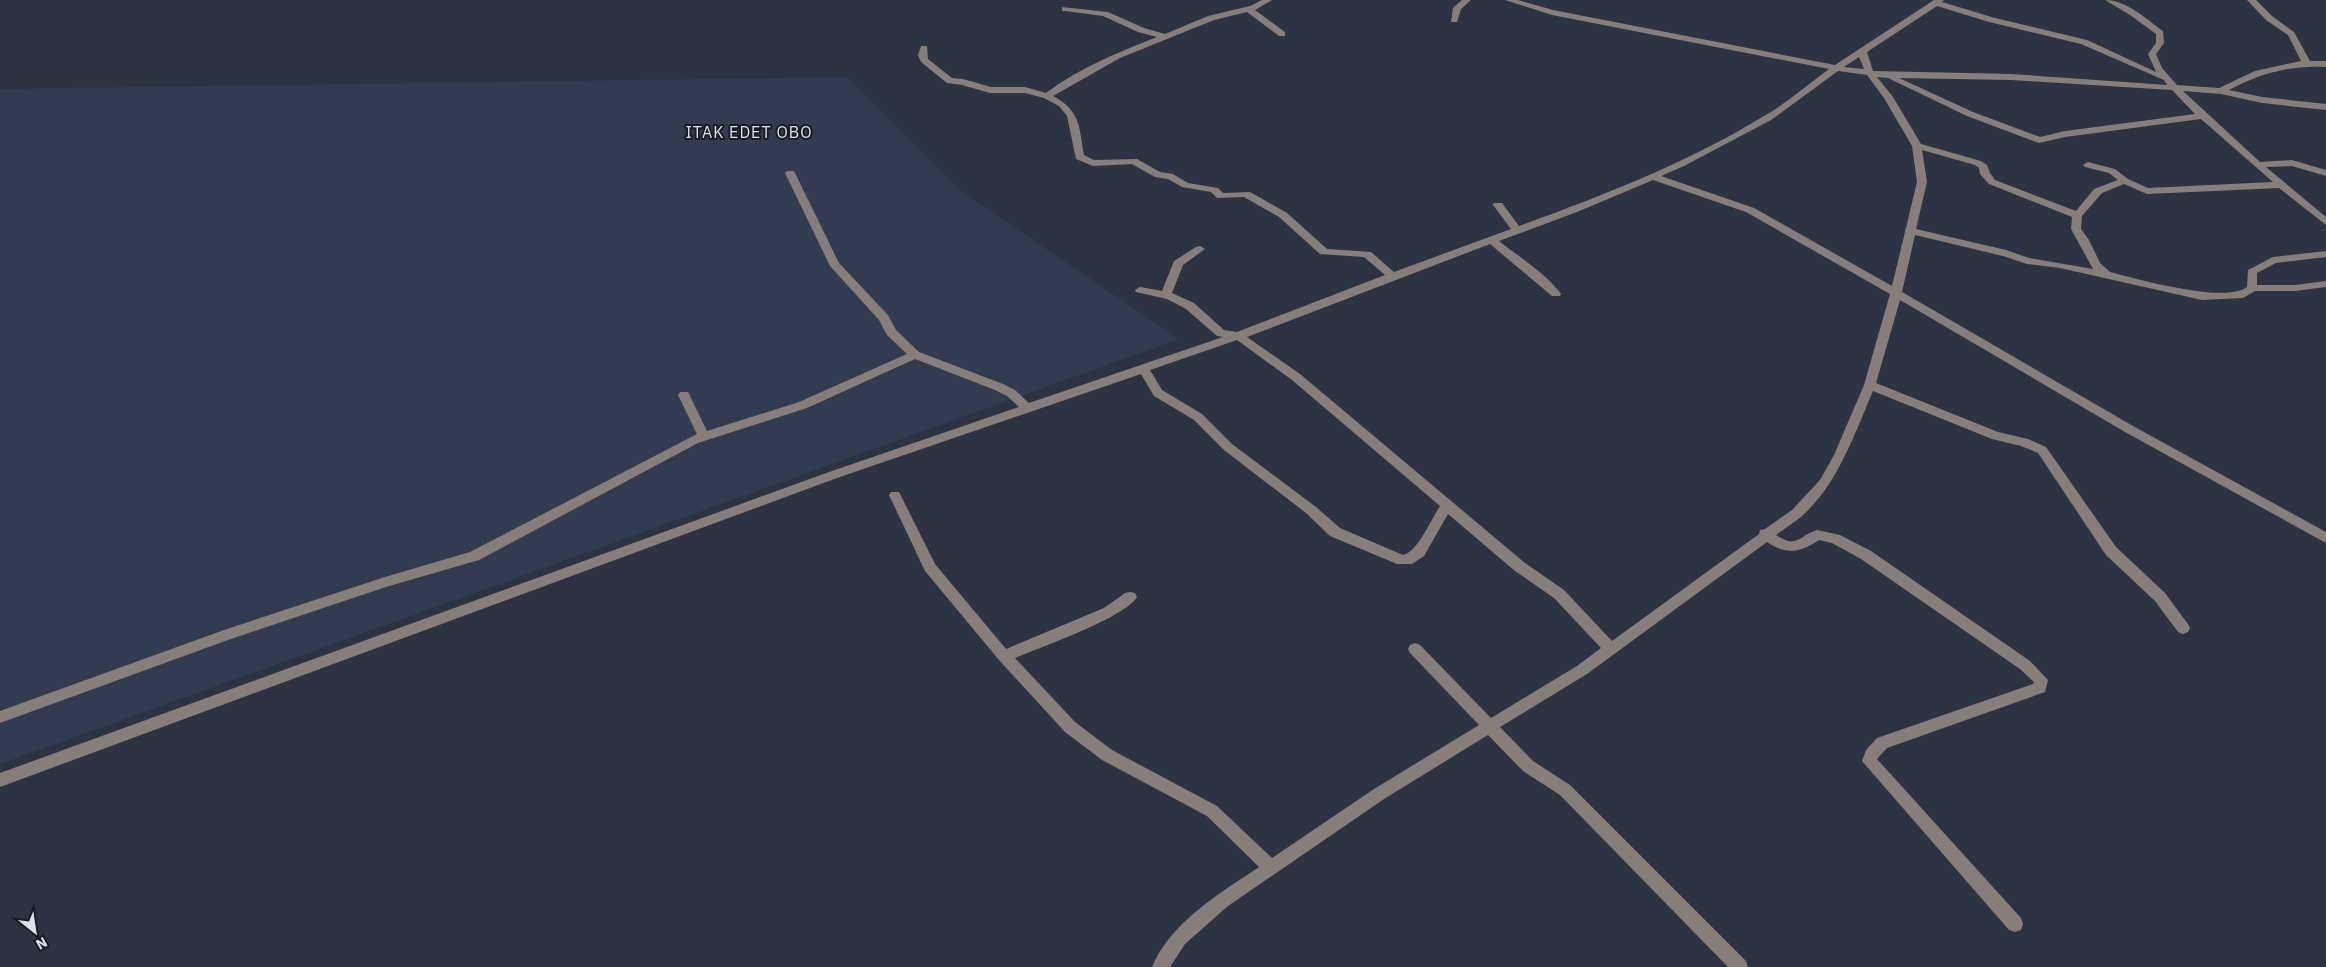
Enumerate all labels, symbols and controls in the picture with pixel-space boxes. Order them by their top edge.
district label: ITAK EDET OBO [685,122,813,142]
north arrow [10,907,60,957]
text: N [33,933,50,954]

